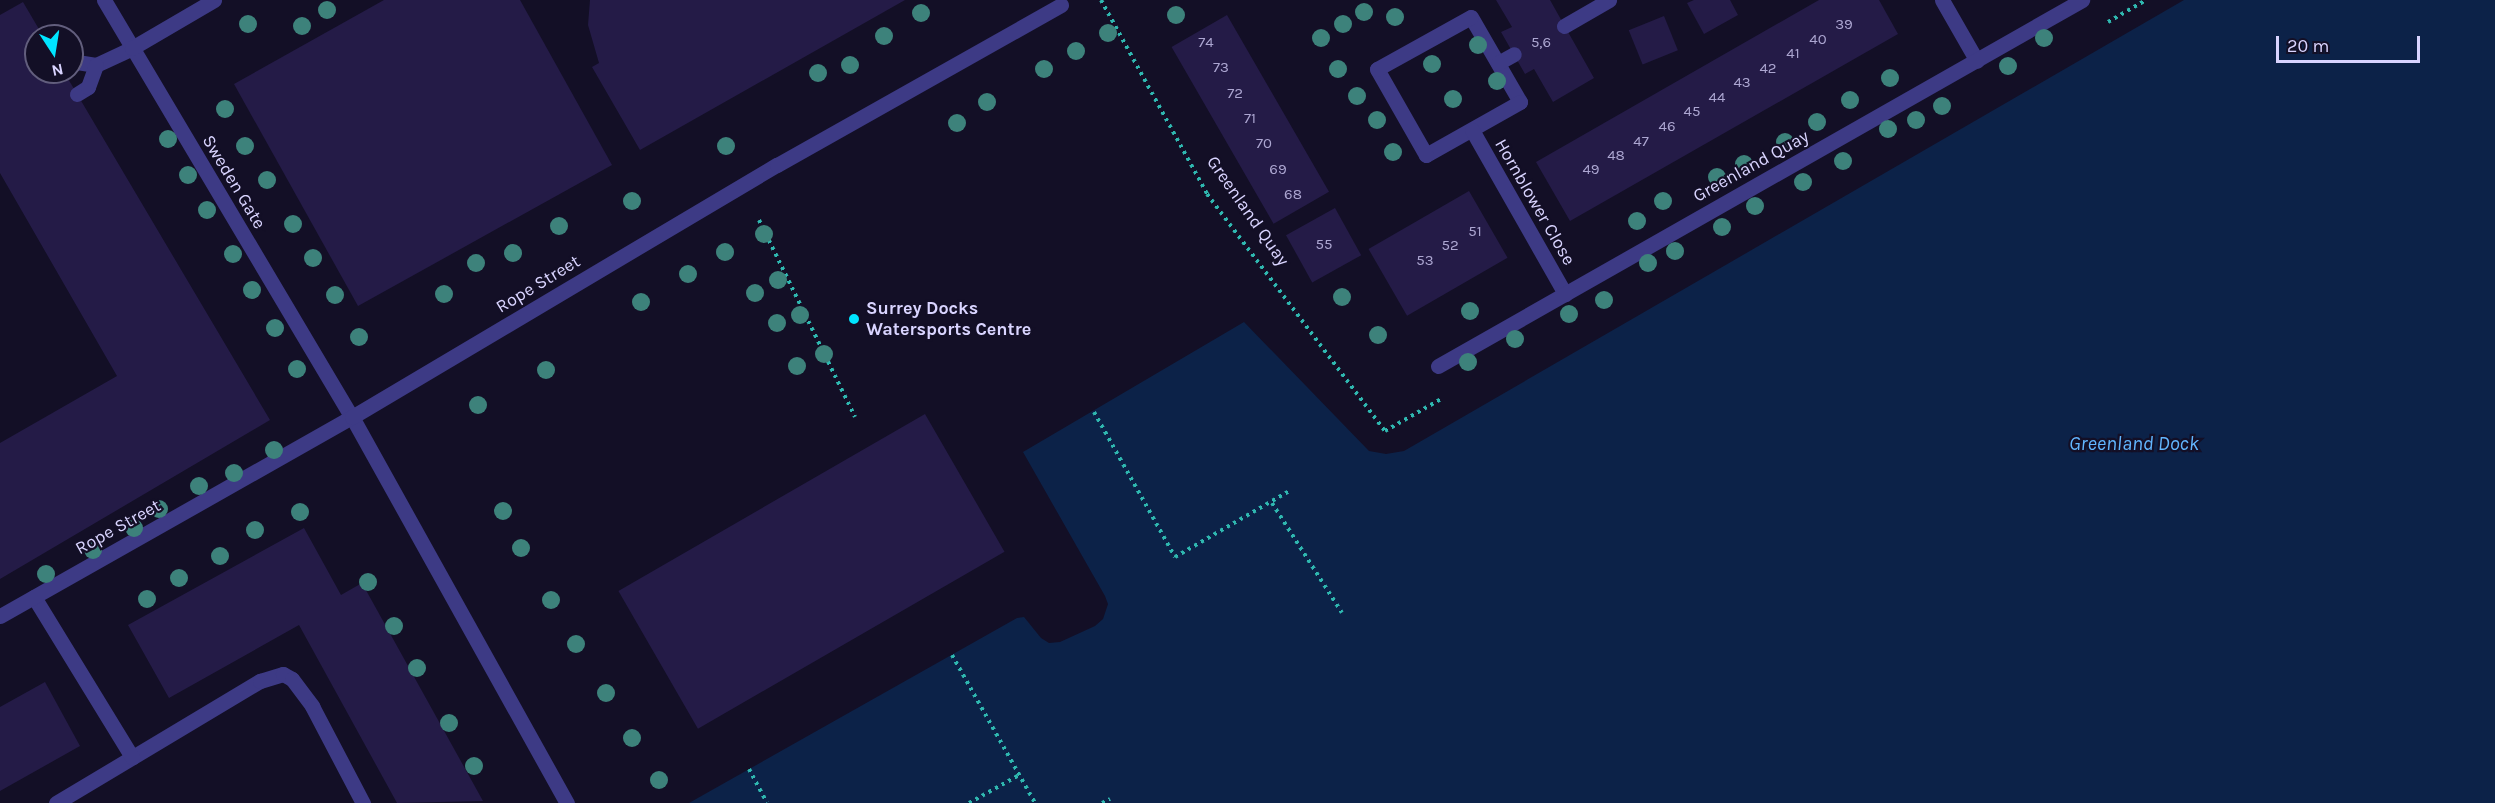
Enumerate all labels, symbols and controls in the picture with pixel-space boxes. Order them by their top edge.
house number: 39 [1835,16,1853,34]
north arrow [24,24,84,84]
scale bar [2279,24,2423,62]
house number: 40 [1809,31,1827,49]
house number: 74 [1198,34,1214,52]
house number: 5,6 [1531,34,1551,52]
text: 20 m [2287,35,2329,57]
house number: 41 [1786,45,1800,63]
house number: 73 [1213,59,1229,77]
text: N [50,60,65,81]
house number: 42 [1759,60,1777,78]
house number: 43 [1733,74,1751,92]
house number: 72 [1227,85,1243,103]
house number: 44 [1709,89,1725,107]
house number: 45 [1684,103,1700,121]
house number: 71 [1244,110,1256,128]
house number: 46 [1659,118,1675,136]
street label: Greenland Quay [1689,125,1813,207]
street label: Sweden Gate [198,131,270,233]
house number: 47 [1633,133,1649,151]
house number: 70 [1256,135,1272,153]
street label: Hornblower Close [1490,135,1580,269]
house number: 48 [1607,147,1625,165]
street label: Greenland Quay [1202,152,1294,270]
house number: 69 [1269,161,1287,179]
house number: 49 [1582,161,1600,179]
house number: 68 [1284,186,1302,204]
house number: 51 [1468,223,1482,241]
house number: 55 [1316,236,1332,254]
house number: 52 [1441,237,1459,255]
street label: Rope Street [492,250,584,318]
house number: 53 [1416,252,1434,270]
place label: Surrey Docks Watersports Centre [866,298,1031,340]
marker: Surrey Docks Watersports Centre [847,312,861,326]
water label: Greenland Dock [2069,431,2199,455]
street label: Rope Street [72,495,164,559]

